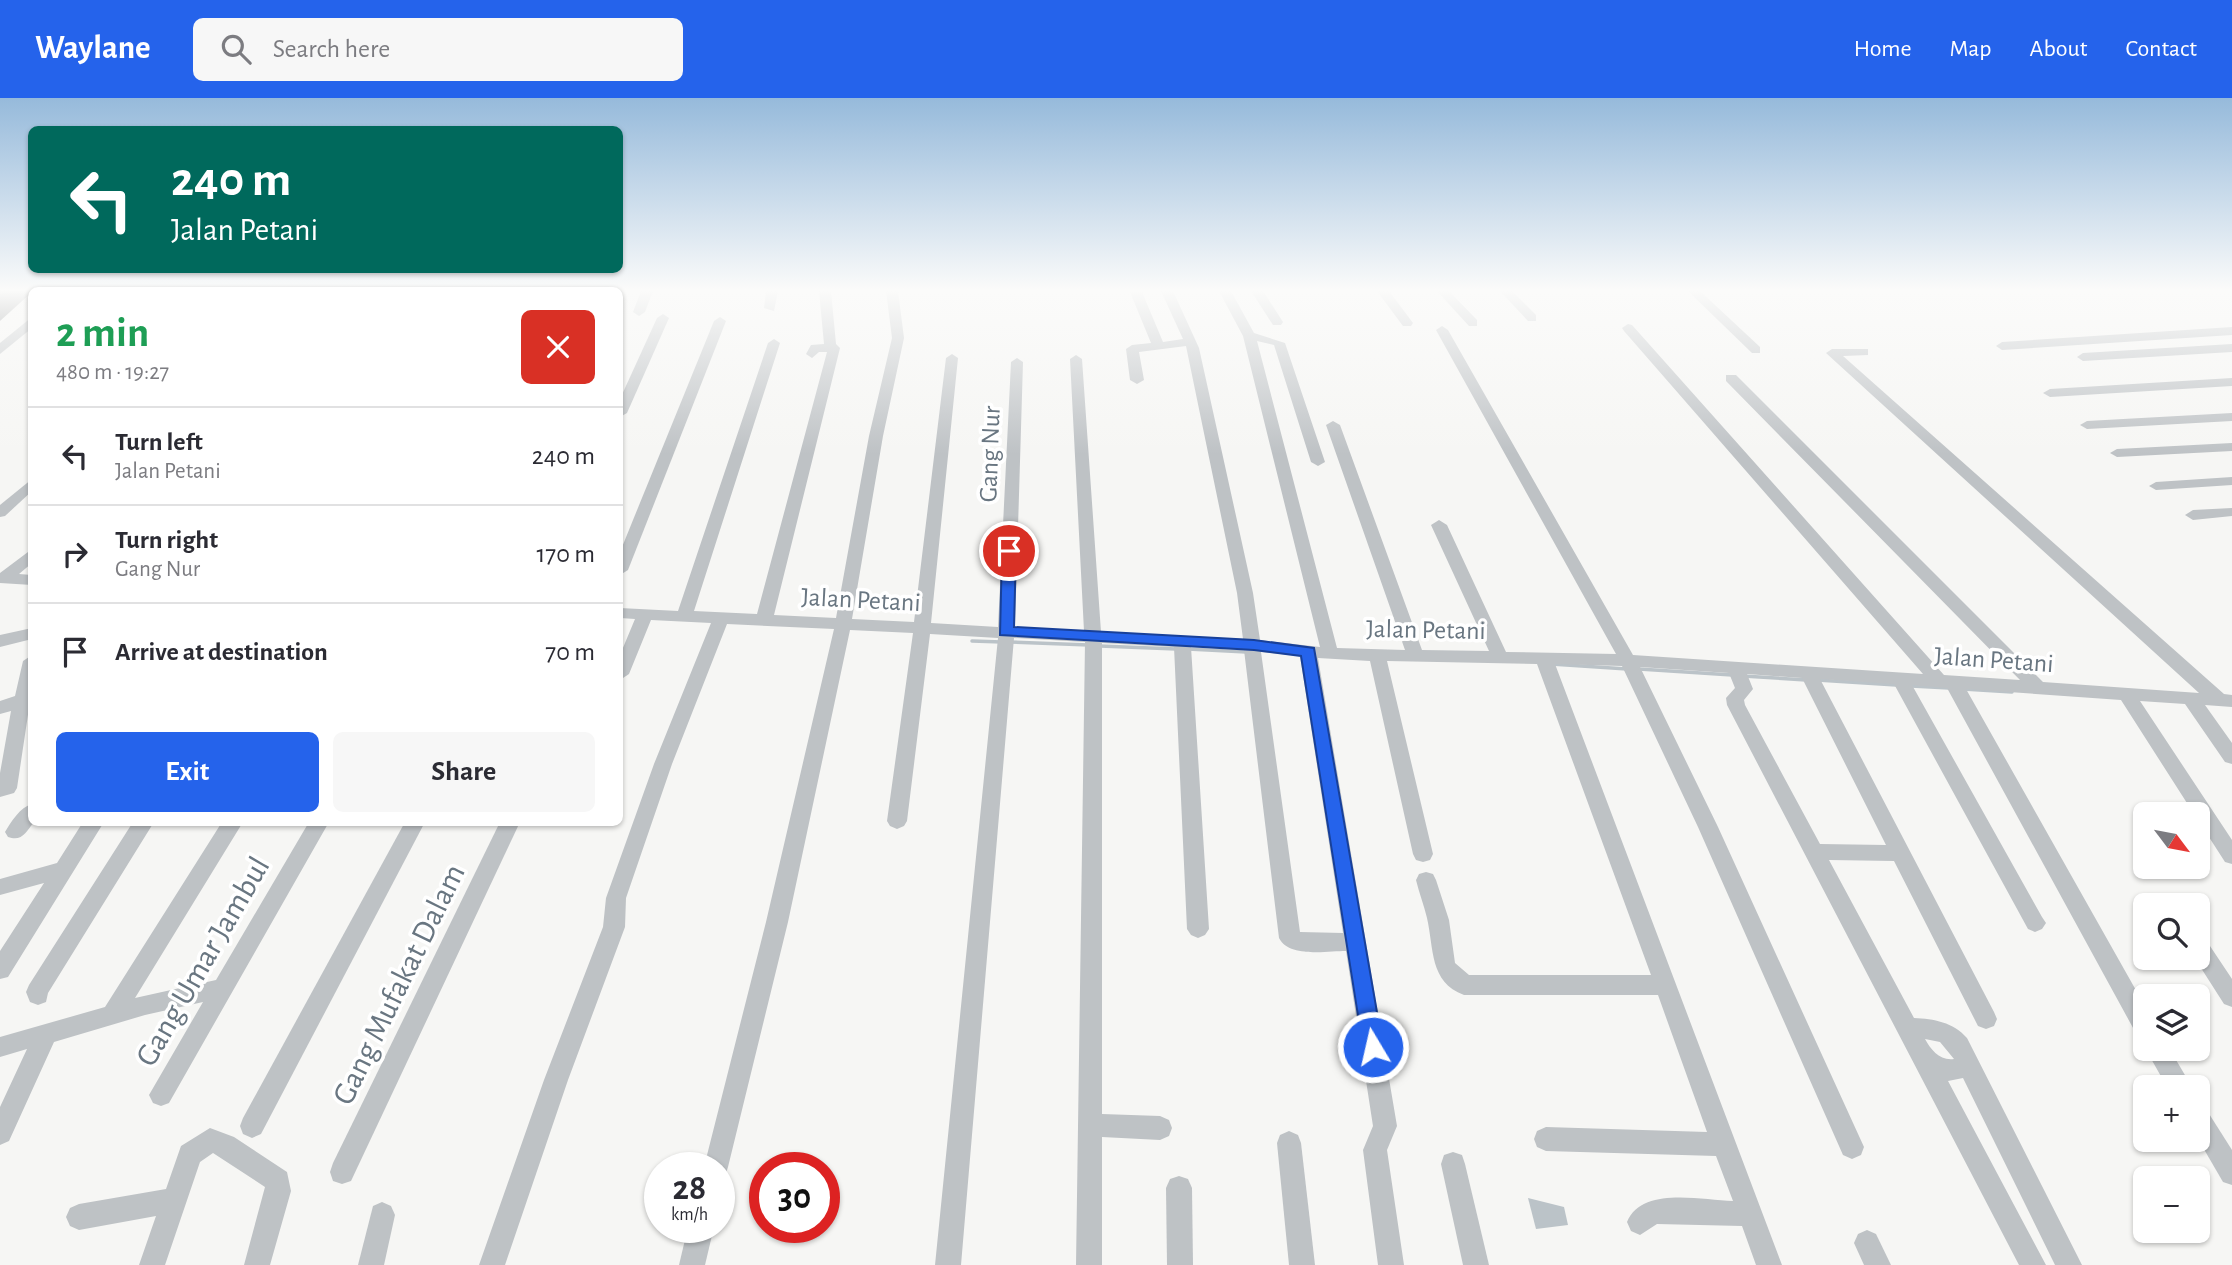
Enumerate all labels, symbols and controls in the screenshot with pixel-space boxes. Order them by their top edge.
search box [193,18,683,81]
icon: search [217,30,255,68]
text: Waylane [35,32,151,65]
text: Search here [273,36,390,62]
text: Home [1854,37,1912,61]
text: Map [1950,37,1992,61]
text: About [2030,37,2087,61]
text: Contact [2125,37,2197,61]
icon: left [56,154,147,245]
text: 240 m [171,156,291,205]
text: Jalan Petani [171,214,318,246]
button: close [521,310,595,384]
text: 2 min [56,312,149,354]
text: 480 m · 19:27 [56,361,169,384]
street label: Gang Nur [975,405,1005,503]
text: Turn left [115,429,203,455]
icon: left [56,437,94,475]
text: 240 m [532,443,595,469]
text: Jalan Petani [115,460,221,483]
pin [979,521,1039,581]
text: Turn right [115,527,218,553]
icon: arrive [990,532,1028,570]
icon: right [56,535,94,573]
text: 170 m [536,541,595,567]
text: Gang Nur [115,558,200,581]
street label: Jalan Petani [801,584,921,616]
street label: Jalan Petani [1366,616,1486,644]
icon: arrive [56,633,94,671]
text: Arrive at destination [115,639,328,665]
text: 70 m [545,639,595,665]
street label: Jalan Petani [1933,643,2054,677]
button: Exit [56,732,319,812]
button: Share [333,732,595,812]
north arrow [2133,802,2210,878]
map controls [2133,802,2210,1243]
street label: Gang Umar Jambul [130,851,276,1072]
street label: Gang Mufakat Dalam [327,859,471,1110]
button: search [2133,893,2210,970]
button: layers [2133,984,2210,1061]
position arrow [1336,1010,1410,1084]
button: + [2133,1075,2210,1152]
speed limit sign: 30 [749,1152,840,1243]
button: − [2133,1166,2210,1243]
text: 28 [673,1171,706,1206]
text: km/h [671,1206,708,1224]

